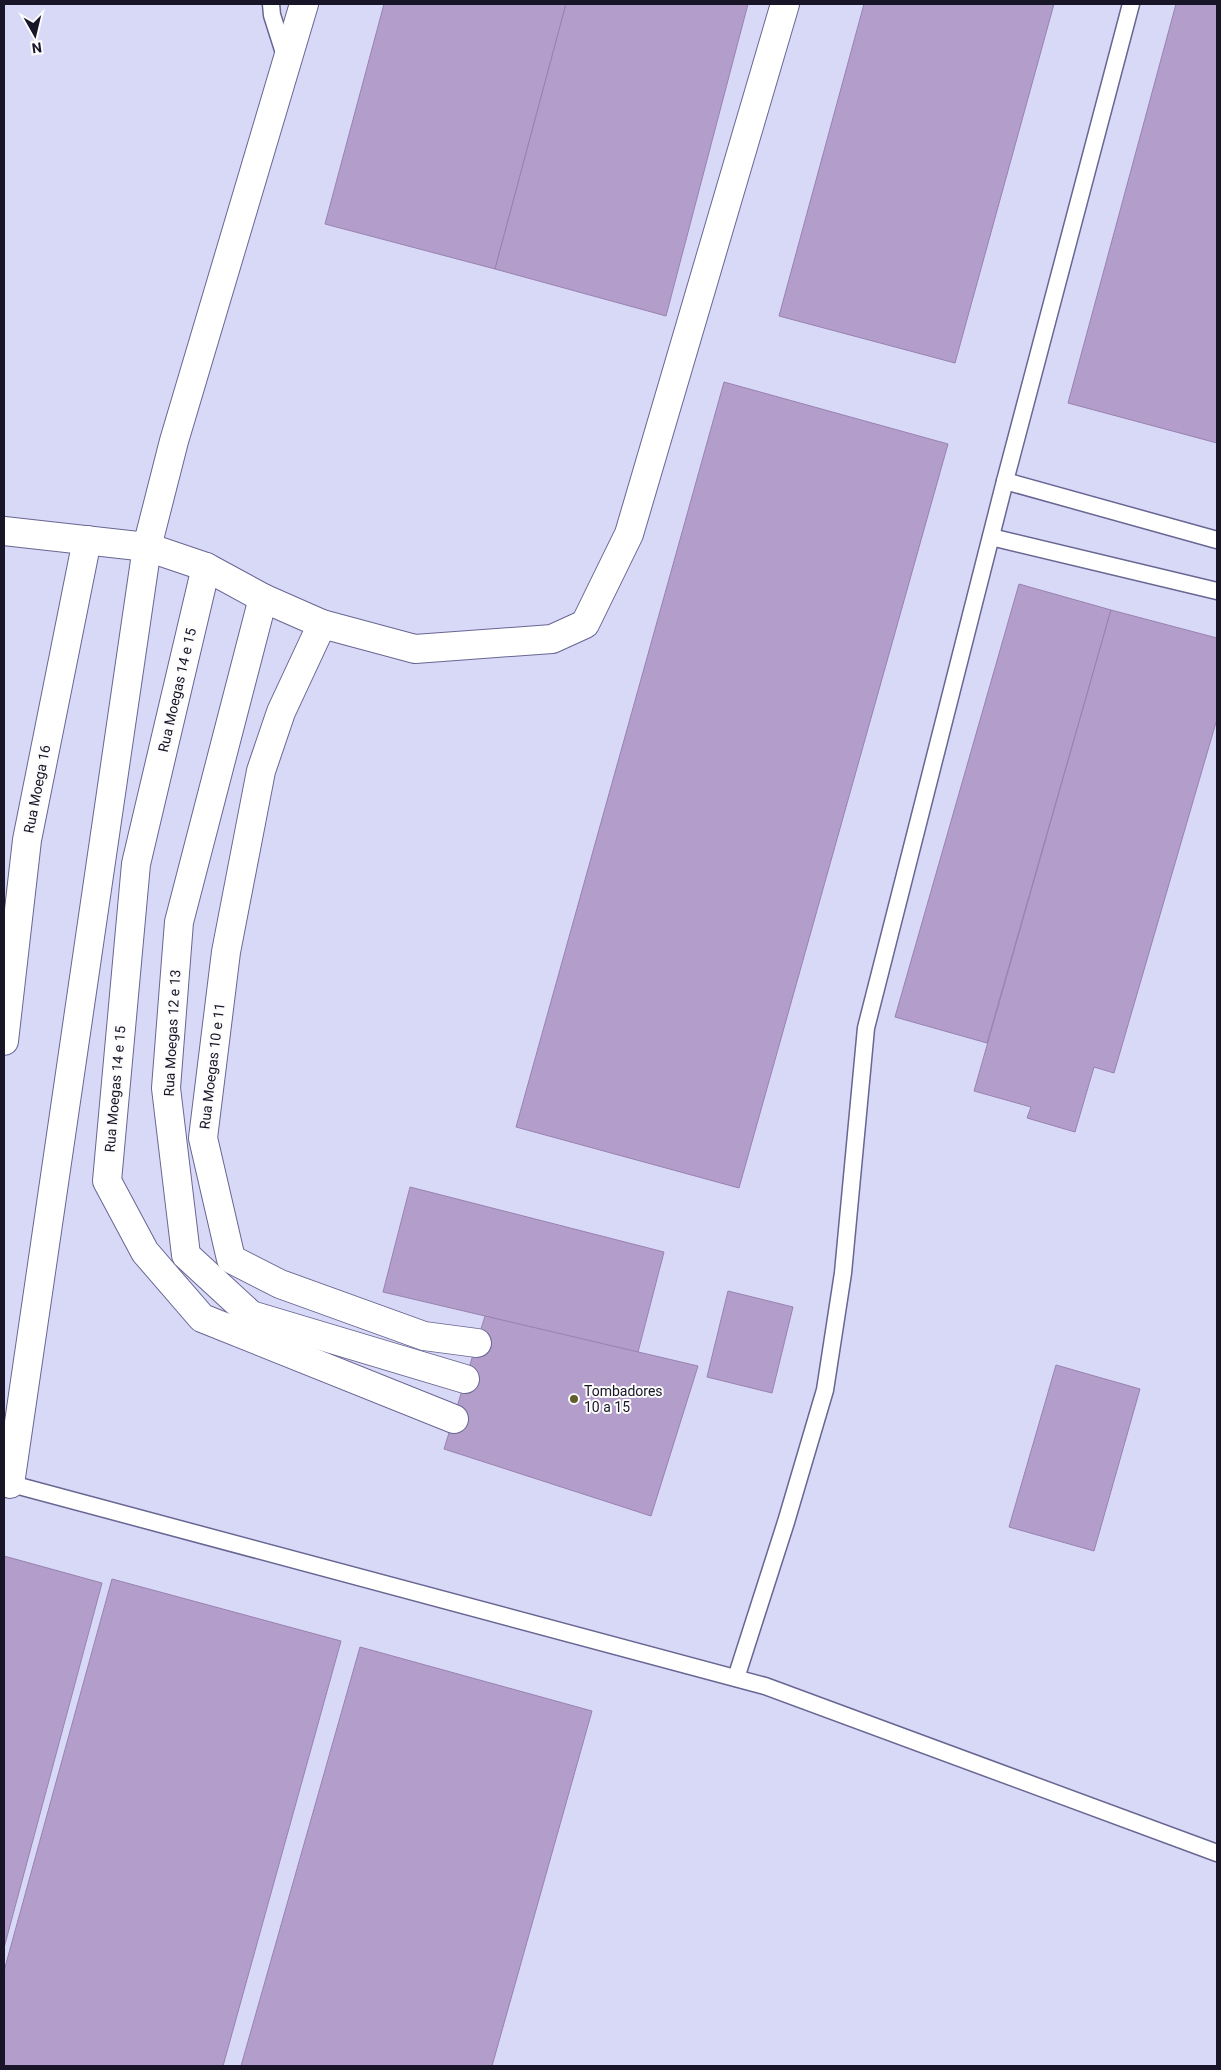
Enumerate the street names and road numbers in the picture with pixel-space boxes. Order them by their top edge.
street label: Rua Moegas 14 e 15 [155,626,199,754]
street label: Rua Moega 16 [21,743,53,835]
street label: Rua Moegas 12 e 13 [161,969,183,1097]
street label: Rua Moegas 10 e 11 [196,1002,228,1130]
street label: Rua Moegas 14 e 15 [101,1025,129,1153]

